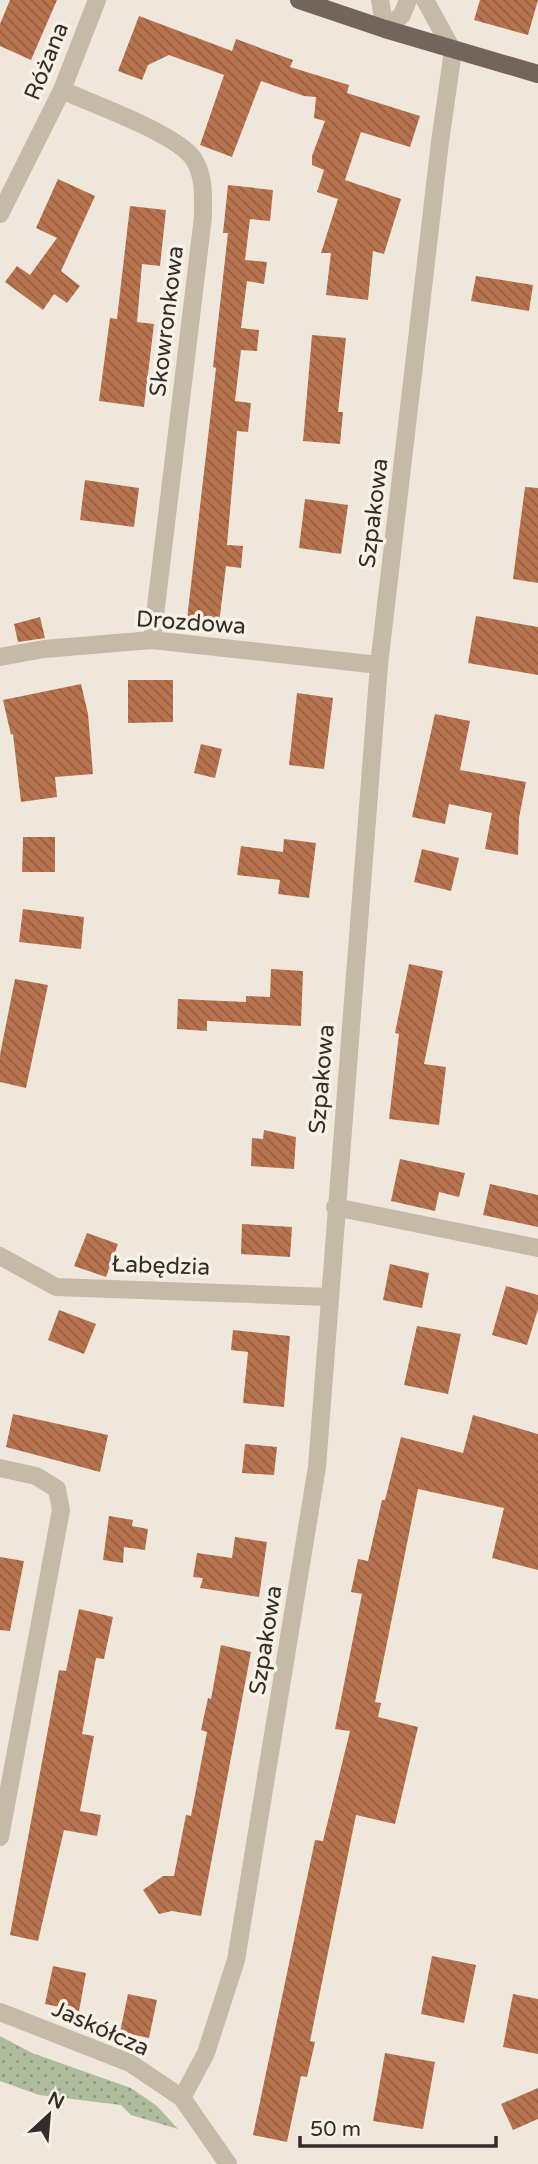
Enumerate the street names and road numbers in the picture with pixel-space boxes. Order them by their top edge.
street label: Różana [19,18,75,104]
street label: Skowronkowa [144,244,190,398]
street label: Szpakowa [353,457,395,570]
street label: Drozdowa [135,605,247,641]
street label: Szpakowa [303,1023,341,1135]
street label: Łabędzia [111,1250,211,1282]
street label: Szpakowa [244,1584,288,1697]
street label: Jaskółcza [48,1995,154,2063]

